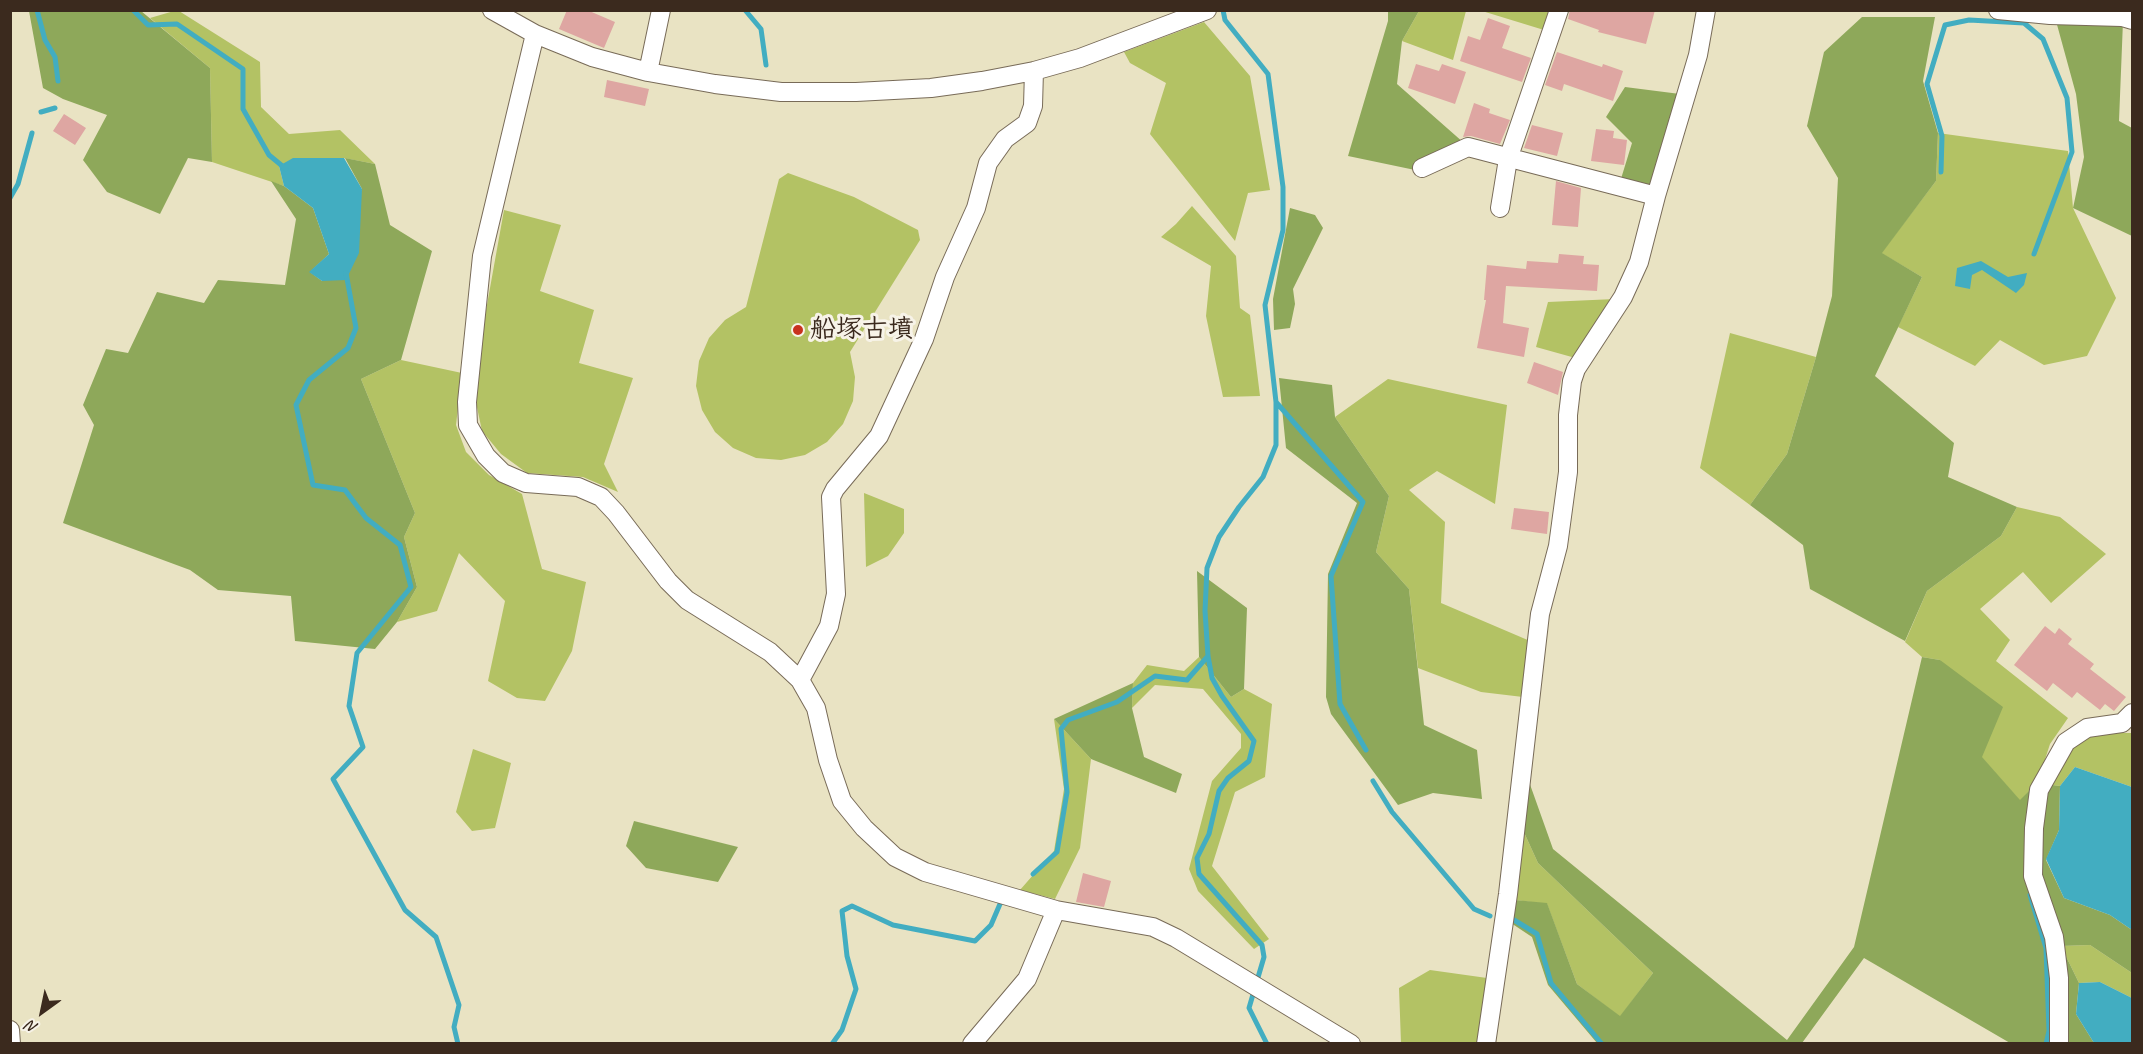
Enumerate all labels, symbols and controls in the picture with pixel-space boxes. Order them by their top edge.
place label: 船塚古墳 [810,314,914,346]
marker: 船塚古墳 [791,323,805,337]
north arrow [12,982,72,1042]
text: N [23,1016,42,1038]

